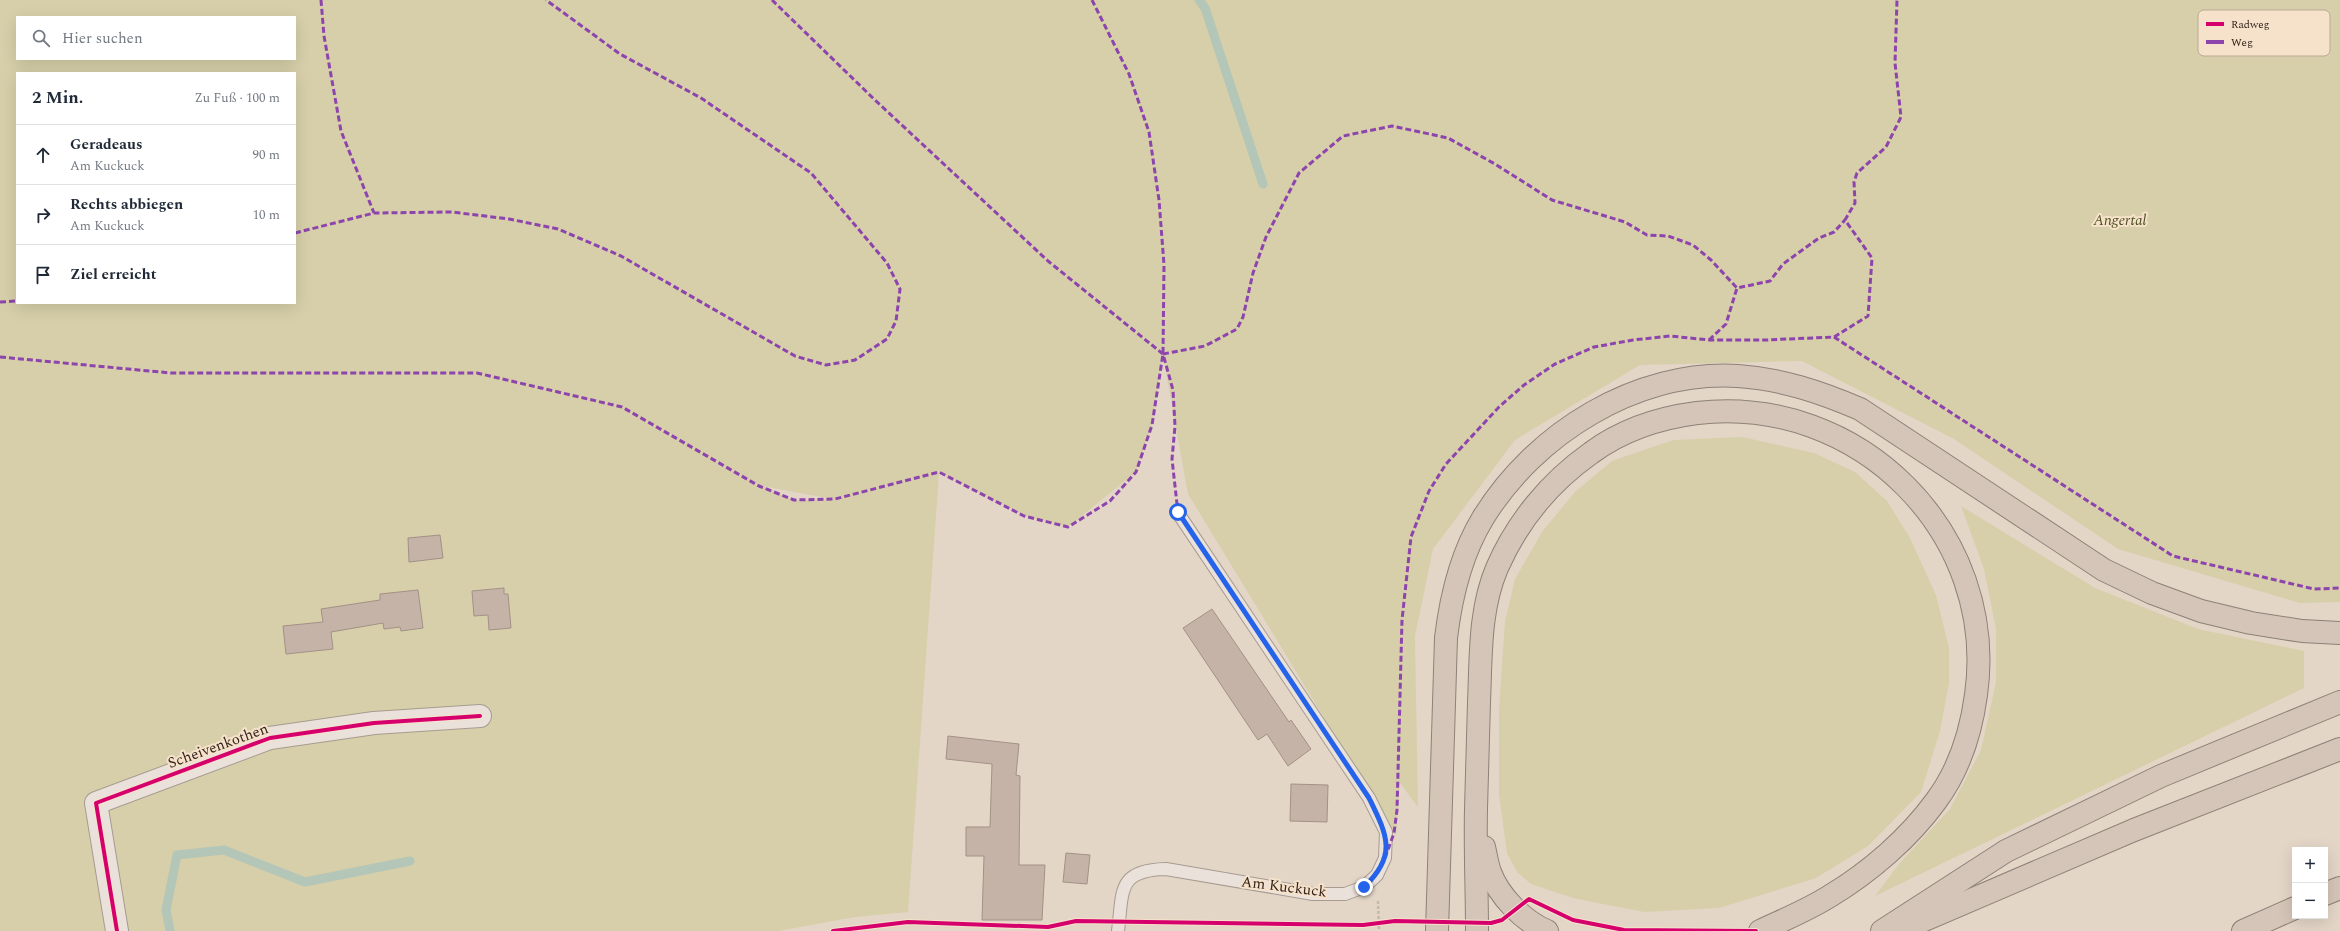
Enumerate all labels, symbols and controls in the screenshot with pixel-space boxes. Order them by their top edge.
legend [2198,10,2330,56]
search box [16,16,296,60]
text: Radweg [2231,16,2270,33]
icon: search [30,27,52,49]
text: Hier suchen [62,27,143,50]
text: Weg [2231,34,2253,51]
text: 2 Min. [32,85,83,111]
text: Zu Fuß · 100 m [194,88,280,108]
text: Geradeaus [70,133,142,156]
icon: ahead [32,144,54,166]
text: 90 m [253,145,280,165]
text: Am Kuckuck [70,156,145,176]
text: Rechts abbiegen [70,193,183,216]
icon: right [32,204,54,226]
text: 10 m [253,205,280,225]
park label: Angertal [2093,209,2147,232]
text: Am Kuckuck [70,216,145,236]
text: Ziel erreicht [70,263,156,286]
icon: arrive [32,264,54,286]
route start [1169,503,1187,521]
street label: Scheivenkothen [164,717,272,775]
map controls [2292,847,2328,919]
button: + [2292,847,2328,883]
street label: Am Kuckuck [1240,870,1328,904]
route end [1355,878,1373,896]
button: − [2292,883,2328,919]

